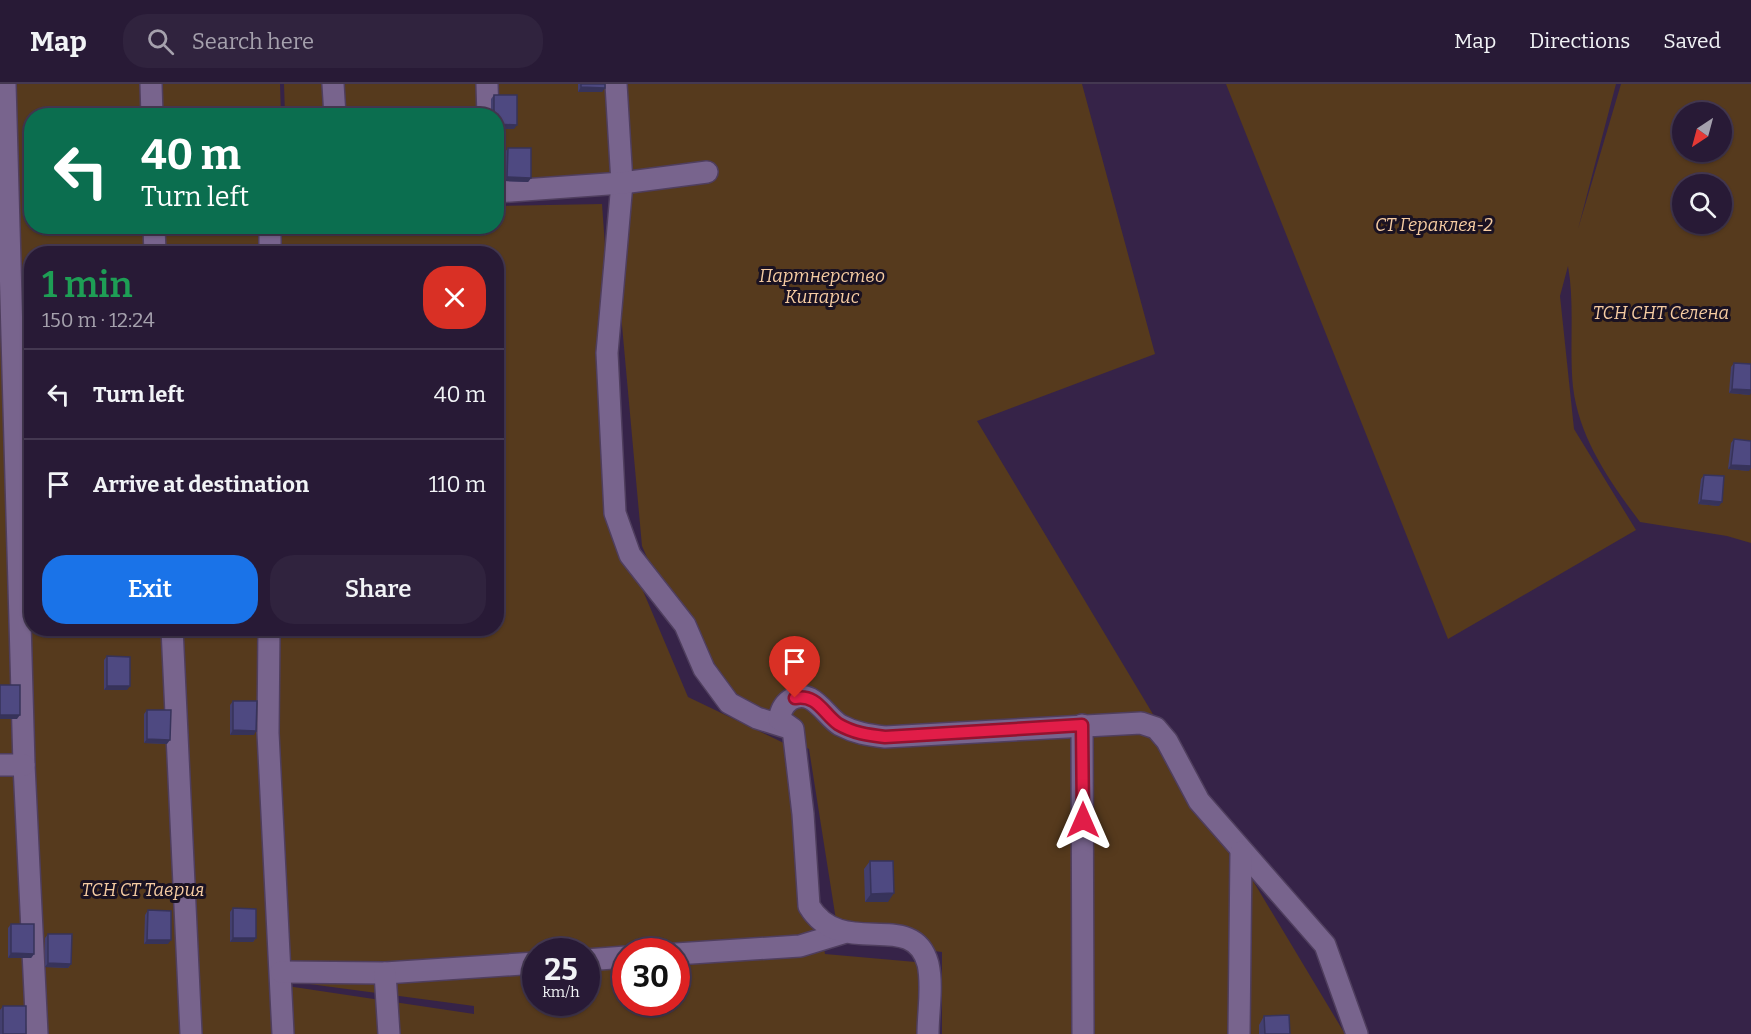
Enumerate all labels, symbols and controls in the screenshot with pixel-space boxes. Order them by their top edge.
search box [123,14,543,68]
text: Map [30,25,87,58]
icon: search [144,25,177,58]
text: Search here [192,28,314,55]
text: Map [1454,28,1496,54]
text: Directions [1529,28,1630,54]
text: Saved [1663,28,1721,54]
north arrow [1672,102,1732,162]
map controls [1672,102,1732,234]
text: 40 m [141,130,241,180]
icon: left [42,132,120,210]
button: search [1672,174,1732,234]
text: Turn left [141,181,249,213]
park label: СТ Гераклея-2 [1375,214,1493,236]
text: 1 min [42,263,133,307]
park label: Партнерство Кипарис [759,265,885,308]
button: close [423,266,486,329]
park label: ТСН СНТ Селена [1593,302,1729,324]
text: 150 m · 12:24 [42,308,155,332]
icon: left [42,378,75,411]
text: Turn left [93,381,185,408]
text: 40 m [434,381,486,408]
icon: arrive [42,468,75,501]
text: Arrive at destination [93,471,309,498]
text: 110 m [429,471,486,498]
button: Exit [42,555,258,624]
button: Share [270,555,486,624]
pin [769,636,820,698]
icon: arrive [778,645,811,678]
position arrow [1051,788,1115,852]
park label: ТСН СТ Таврия [82,879,204,901]
speed limit sign: 30 [612,938,690,1016]
text: 25 [544,952,578,988]
text: km/h [542,983,580,1001]

